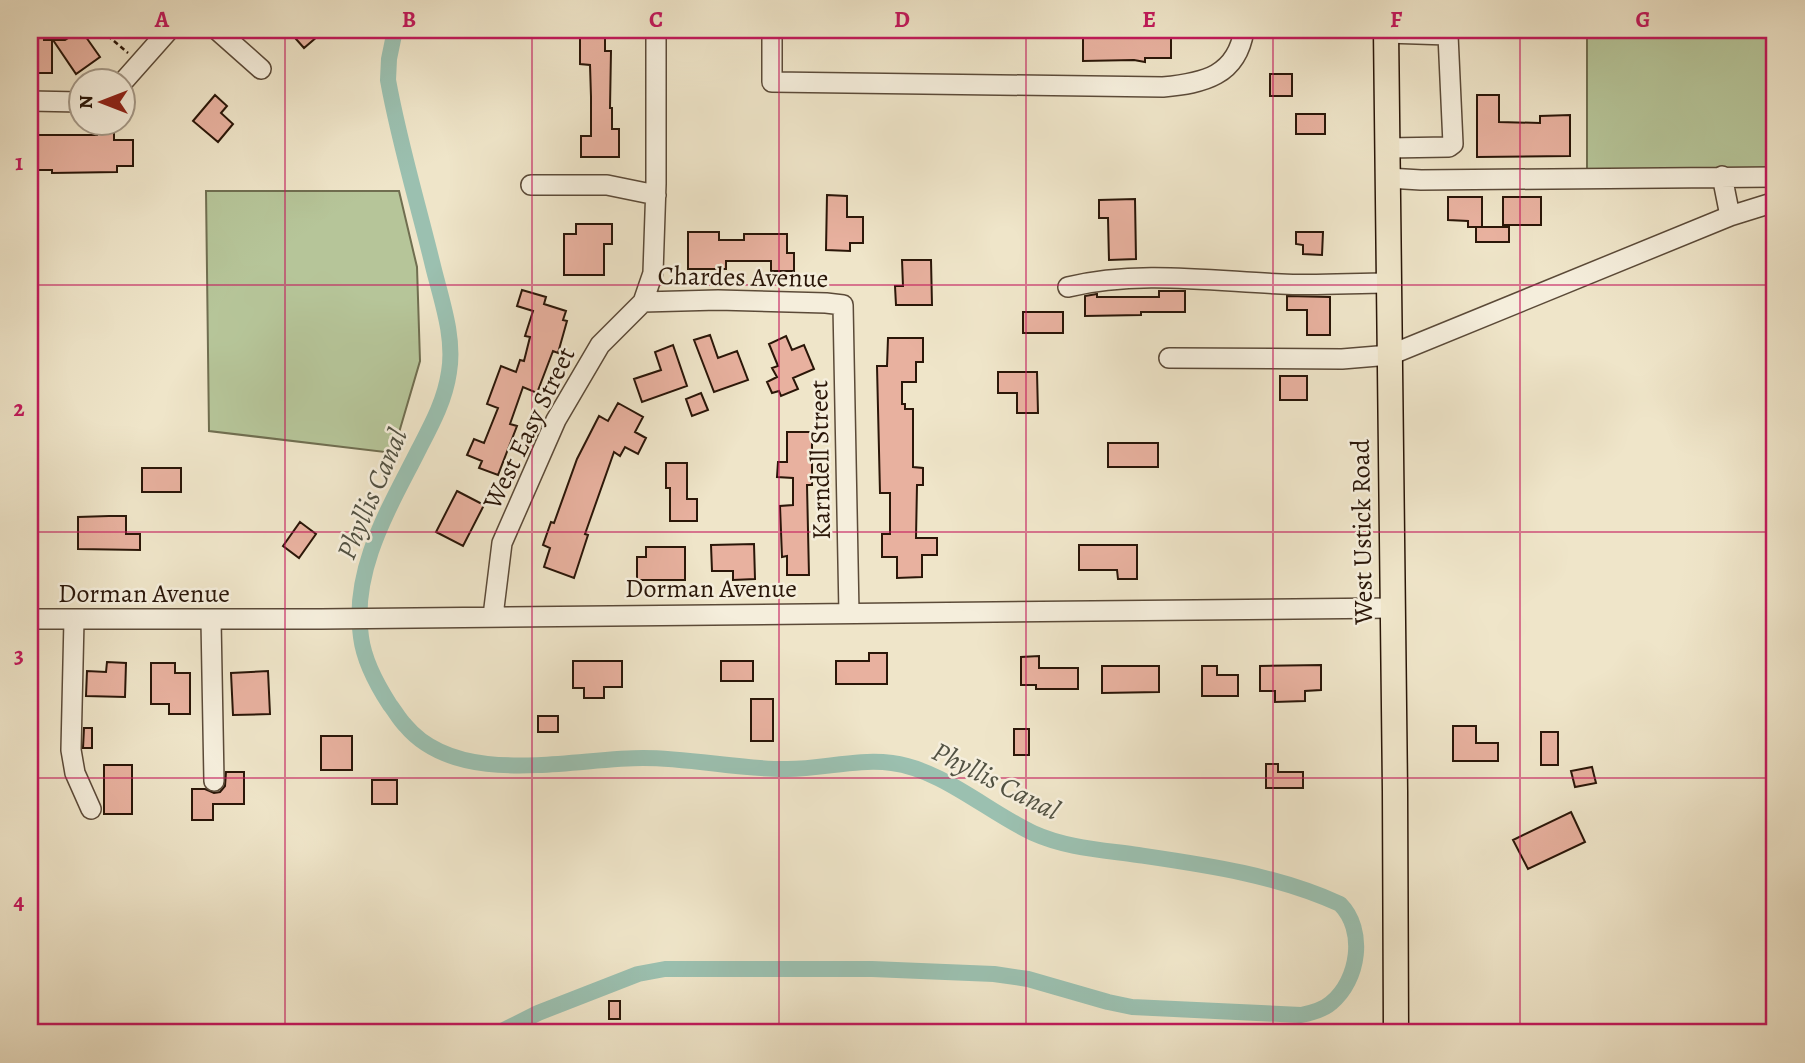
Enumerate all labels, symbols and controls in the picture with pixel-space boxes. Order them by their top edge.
text: A [154,4,170,35]
text: B [402,4,416,35]
text: C [649,4,663,35]
text: D [894,4,910,35]
text: E [1142,4,1156,35]
text: F [1390,4,1403,35]
text: G [1635,4,1651,35]
north arrow [66,66,136,136]
text: N [73,95,99,109]
text: 1 [15,147,23,178]
street label: Chardes Avenue [657,258,829,296]
street label: West Easy Street [474,341,584,516]
street label: Karndell Street [801,379,839,540]
text: 2 [13,393,25,424]
water label: Phyllis Canal [327,423,417,565]
street label: West Ustick Road [1343,439,1381,626]
street label: Dorman Avenue [625,571,797,606]
street label: Dorman Avenue [58,576,230,611]
text: 3 [14,640,24,671]
water label: Phyllis Canal [926,733,1066,829]
text: 4 [14,886,25,917]

